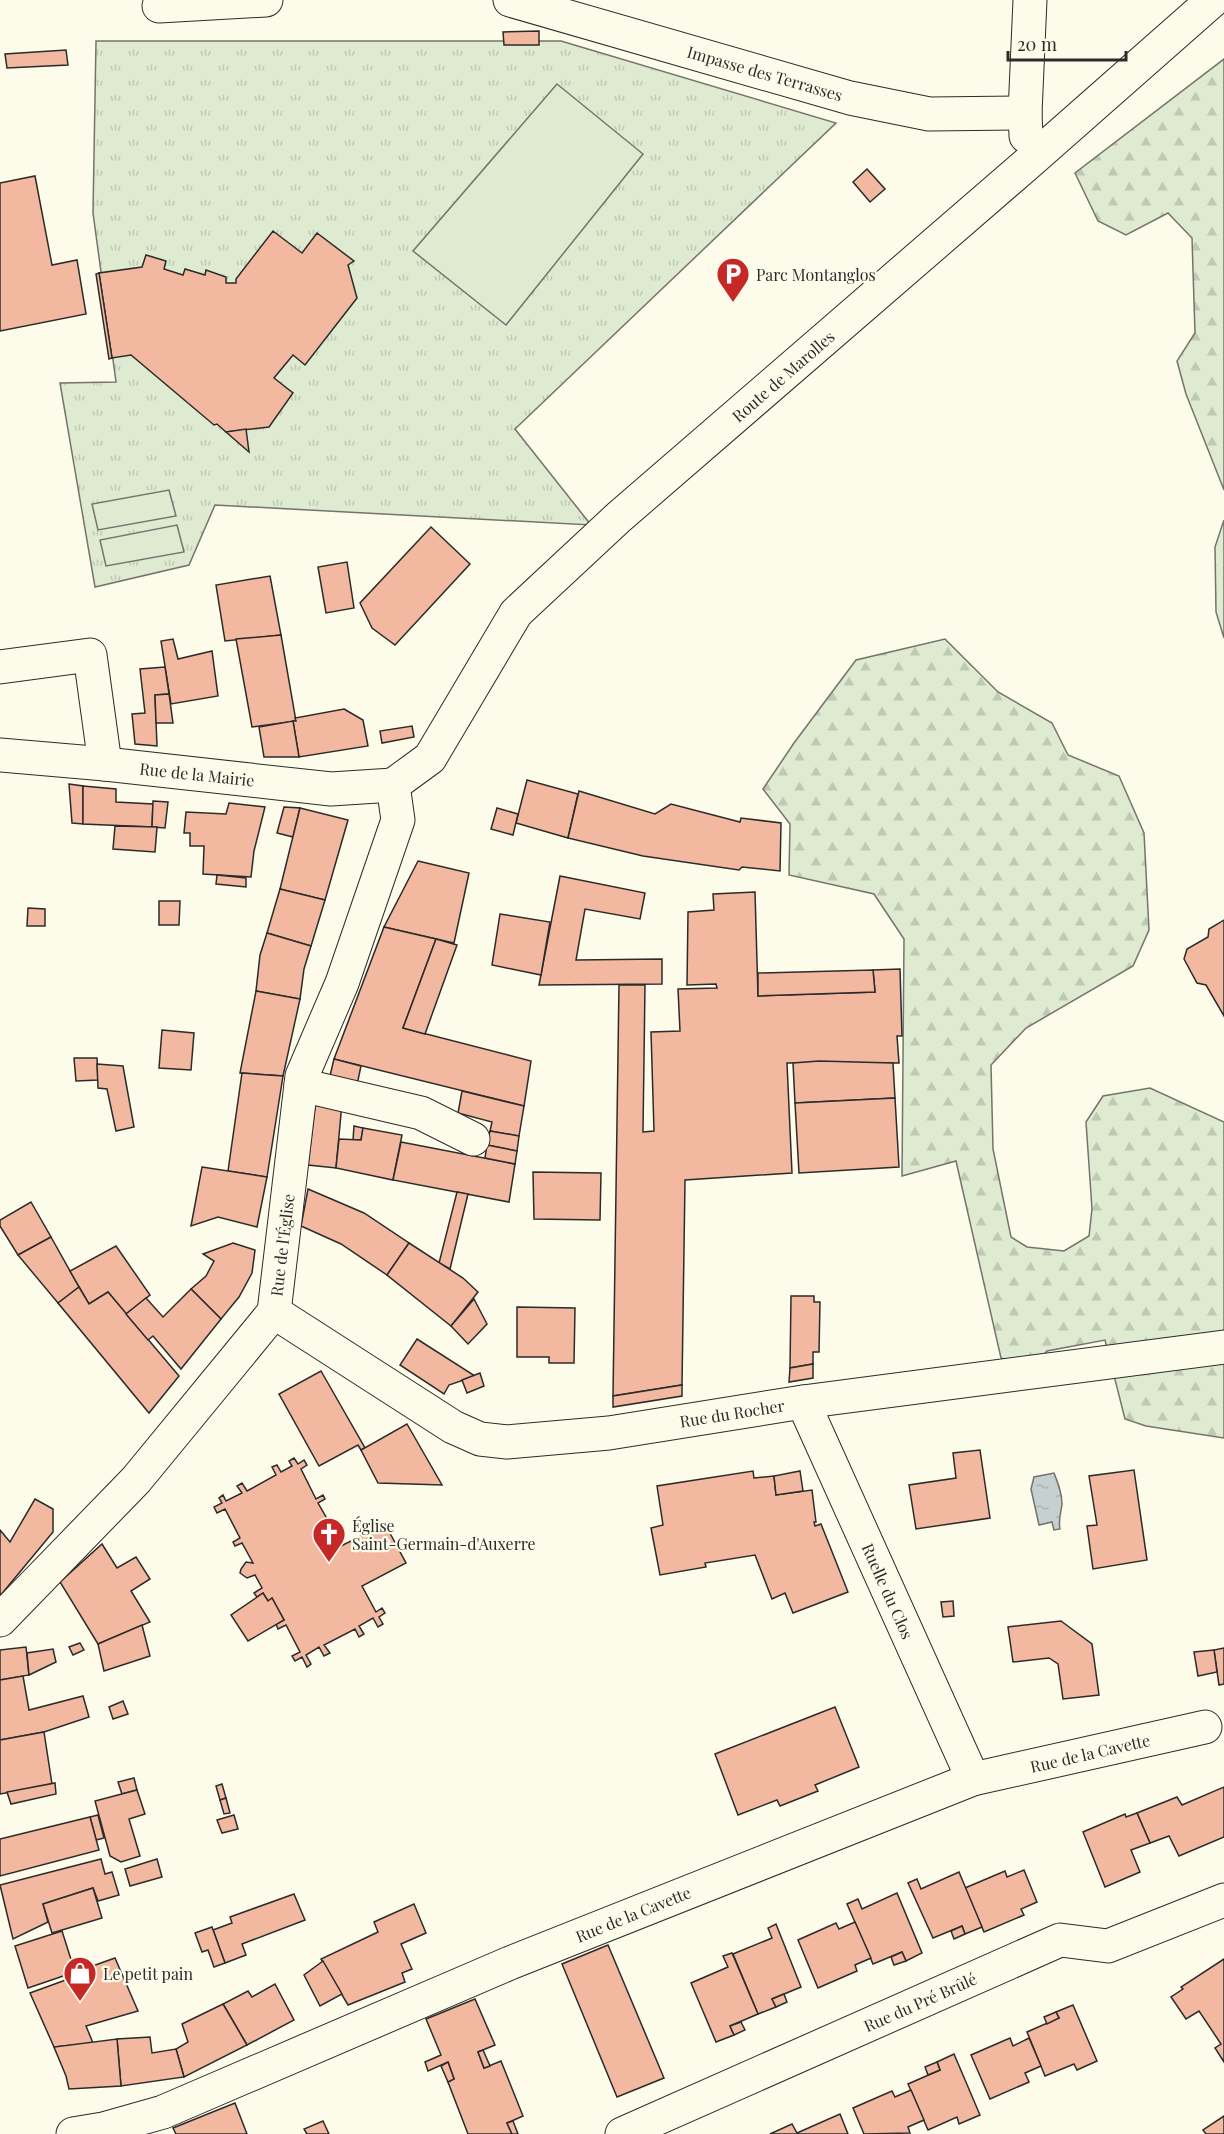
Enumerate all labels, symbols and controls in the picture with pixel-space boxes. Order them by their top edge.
scale bar [1008,24,1126,62]
text: 20 m [1017,32,1057,56]
street label: Impasse des Terrasses [685,41,845,105]
parking icon: Parc Montanglos [715,256,751,303]
place label: Parc Montanglos [756,264,876,285]
street label: Route de Marolles [727,326,839,426]
street label: Rue de la Mairie [139,758,255,790]
street label: Rue de l'Église [265,1193,299,1297]
street label: Rue du Rocher [678,1394,786,1432]
place label: Église Saint-Germain-d'Auxerre [352,1515,536,1554]
church icon: Église Saint-Germain-d'Auxerre [311,1516,347,1563]
street label: Ruelle du Clos [858,1540,918,1642]
street label: Rue de la Cavette [1028,1729,1152,1777]
street label: Rue de la Cavette [572,1881,694,1947]
shop icon: Le petit pain [62,1955,98,2002]
place label: Le petit pain [103,1963,194,1984]
street label: Rue du Pré Brûlé [860,1968,980,2036]

